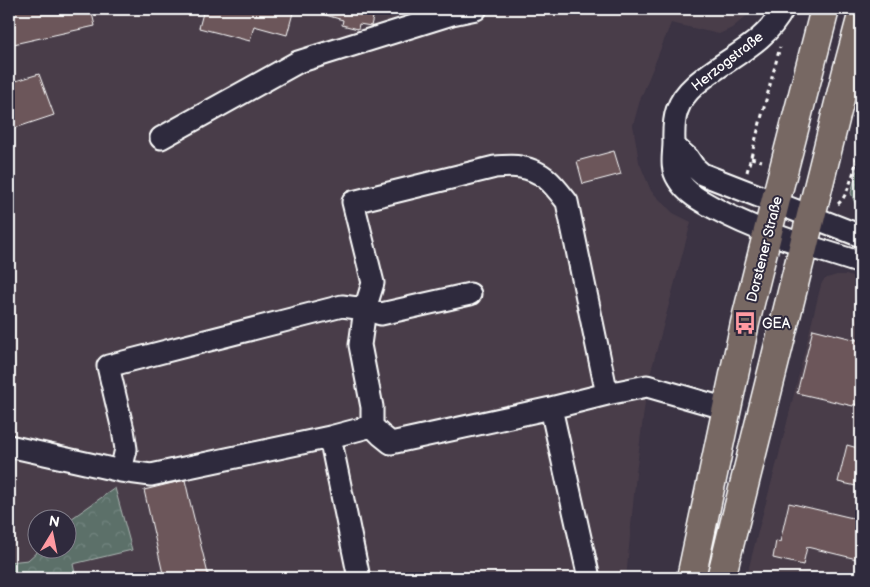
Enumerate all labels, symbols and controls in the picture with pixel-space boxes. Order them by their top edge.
street label: Herzogstraße [688,28,767,95]
street label: Dorstener Straße [743,194,786,304]
bus stop icon: GEA [732,310,758,336]
place label: GEA [762,315,791,332]
north arrow [28,510,78,560]
text: N [48,512,61,531]

